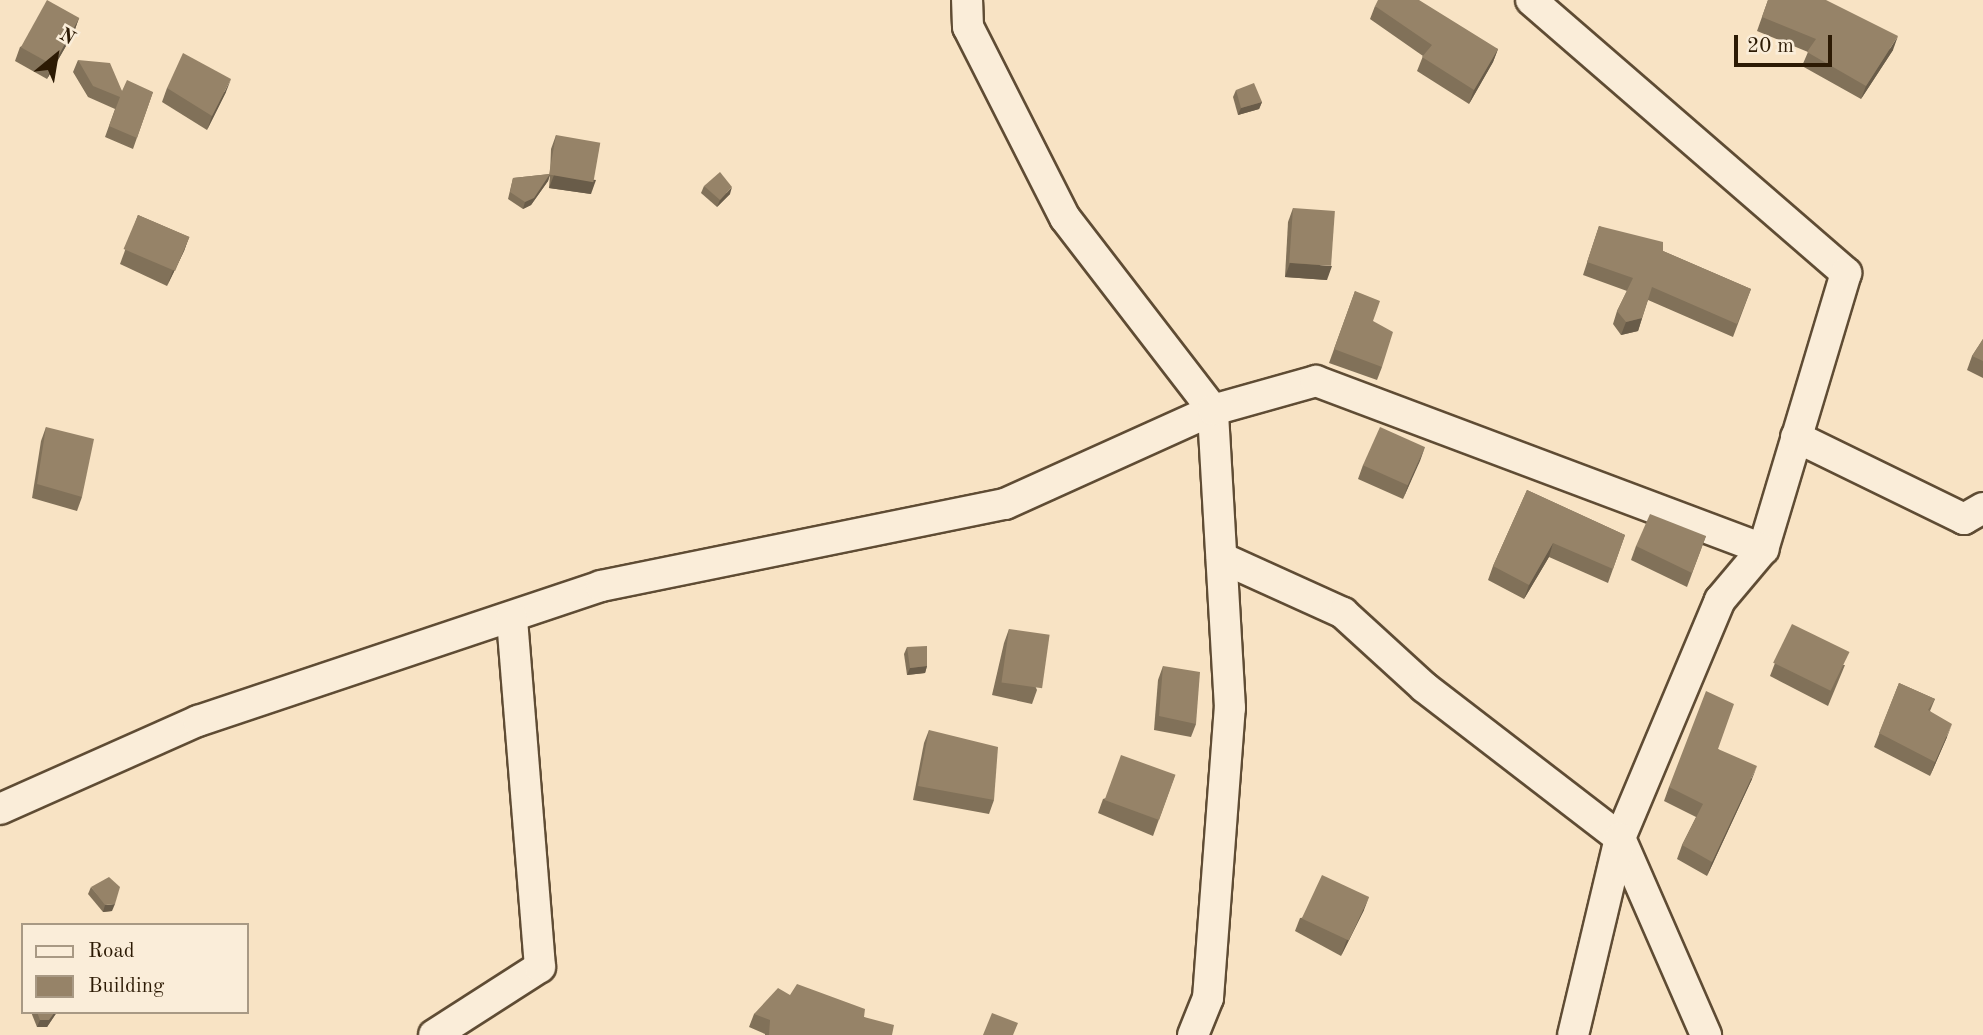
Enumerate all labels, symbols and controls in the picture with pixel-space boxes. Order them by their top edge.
north arrow [21,21,91,91]
scale bar [1738,21,1836,65]
text: N [56,26,78,49]
text: 20 m [1747,36,1794,57]
legend [21,923,248,1014]
text: Road [88,941,135,962]
text: Building [88,976,164,997]

